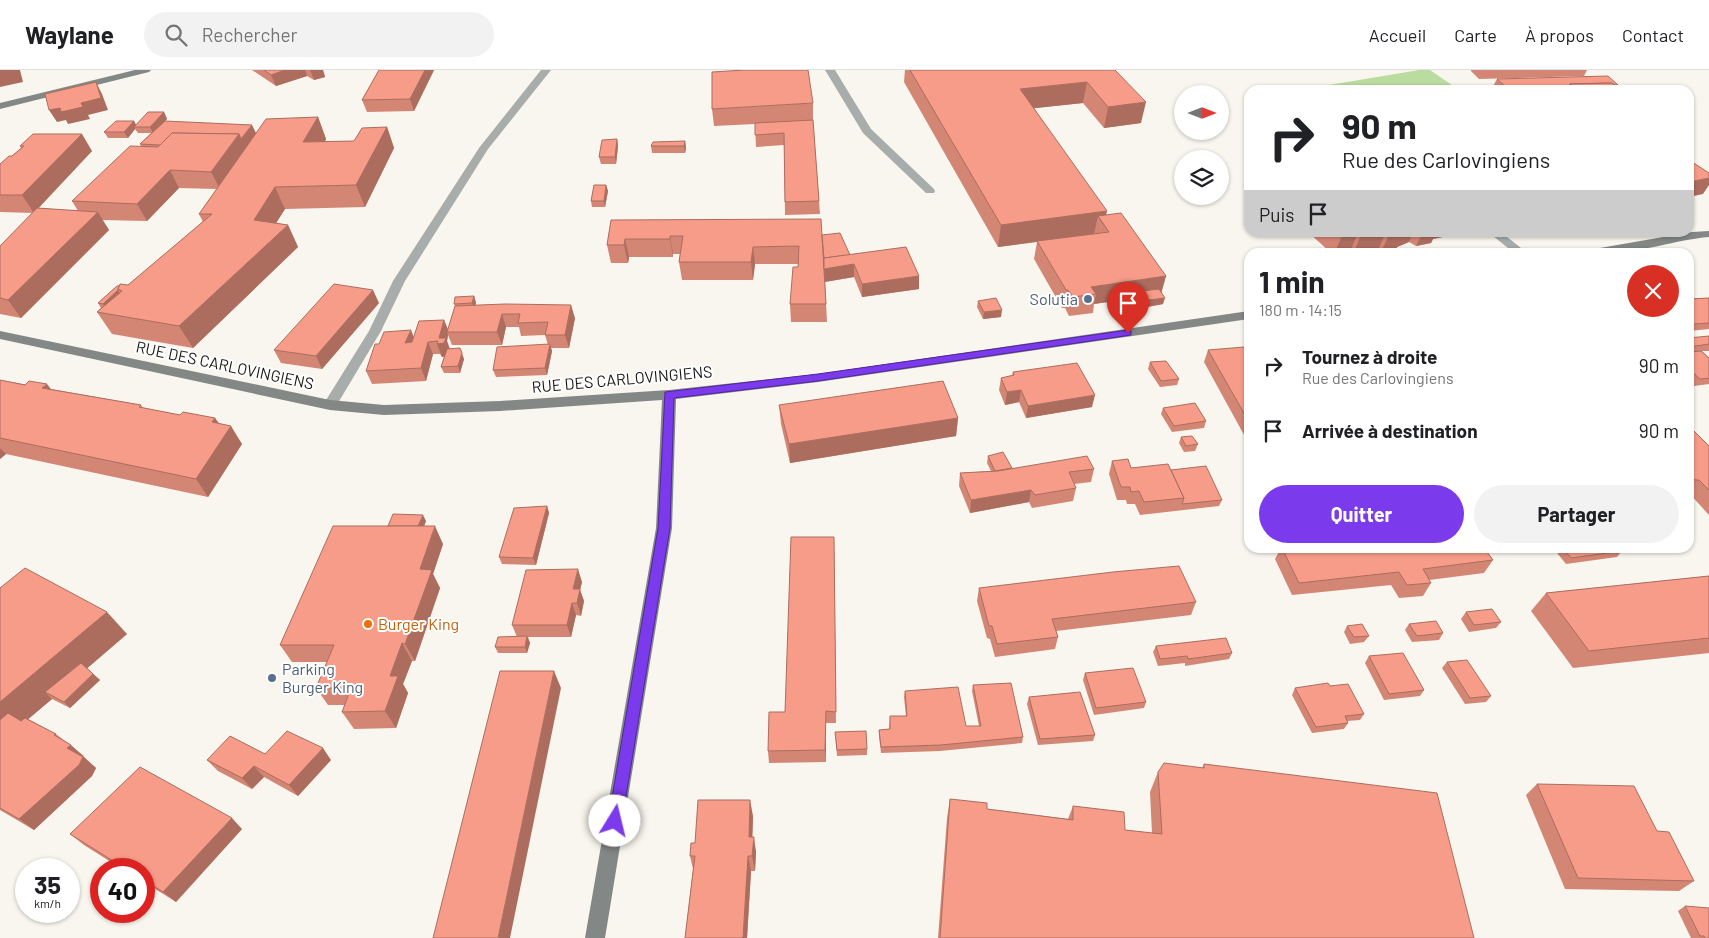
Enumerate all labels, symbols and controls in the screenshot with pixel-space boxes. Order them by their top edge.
search box [144,12,494,57]
text: Waylane [25,20,114,49]
icon: search [162,21,190,49]
text: Rechercher [202,23,297,46]
text: Accueil [1369,24,1426,46]
text: Carte [1454,24,1497,46]
text: À propos [1525,24,1594,46]
text: Contact [1622,24,1684,46]
north arrow [1174,85,1229,140]
map controls [1174,85,1229,205]
text: 90 m [1342,104,1417,146]
icon: right [1259,105,1324,170]
text: Rue des Carlovingiens [1342,146,1550,172]
button: layers [1174,150,1229,205]
icon: arrive [1304,200,1332,228]
text: Puis [1259,203,1294,226]
text: 1 min [1259,263,1325,299]
button: close [1627,265,1679,317]
pin [1107,282,1149,333]
place label: Solutia [1030,289,1078,308]
icon: arrive [1114,289,1142,317]
marker: Solutia [1082,293,1094,305]
text: 180 m · 14:15 [1259,300,1342,319]
street label: RUE DES CARLOVINGIENS [134,336,316,393]
text: Tournez à droite [1302,345,1438,368]
icon: right [1259,352,1287,380]
text: 90 m [1639,354,1679,377]
street label: RUE DES CARLOVINGIENS [531,361,713,396]
text: Rue des Carlovingiens [1302,368,1454,387]
icon: arrive [1259,417,1287,445]
text: Arrivée à destination [1302,419,1478,442]
text: 90 m [1639,419,1679,442]
button: Quitter [1259,485,1464,543]
button: Partager [1474,485,1679,543]
place label: Burger King [378,614,459,633]
marker: Burger King [362,618,374,630]
place label: Parking Burger King [282,659,363,696]
marker: Parking Burger King [266,672,278,684]
position arrow [588,794,640,846]
speed limit sign: 40 [90,858,155,923]
text: 35 [34,869,61,899]
text: km/h [34,896,61,910]

